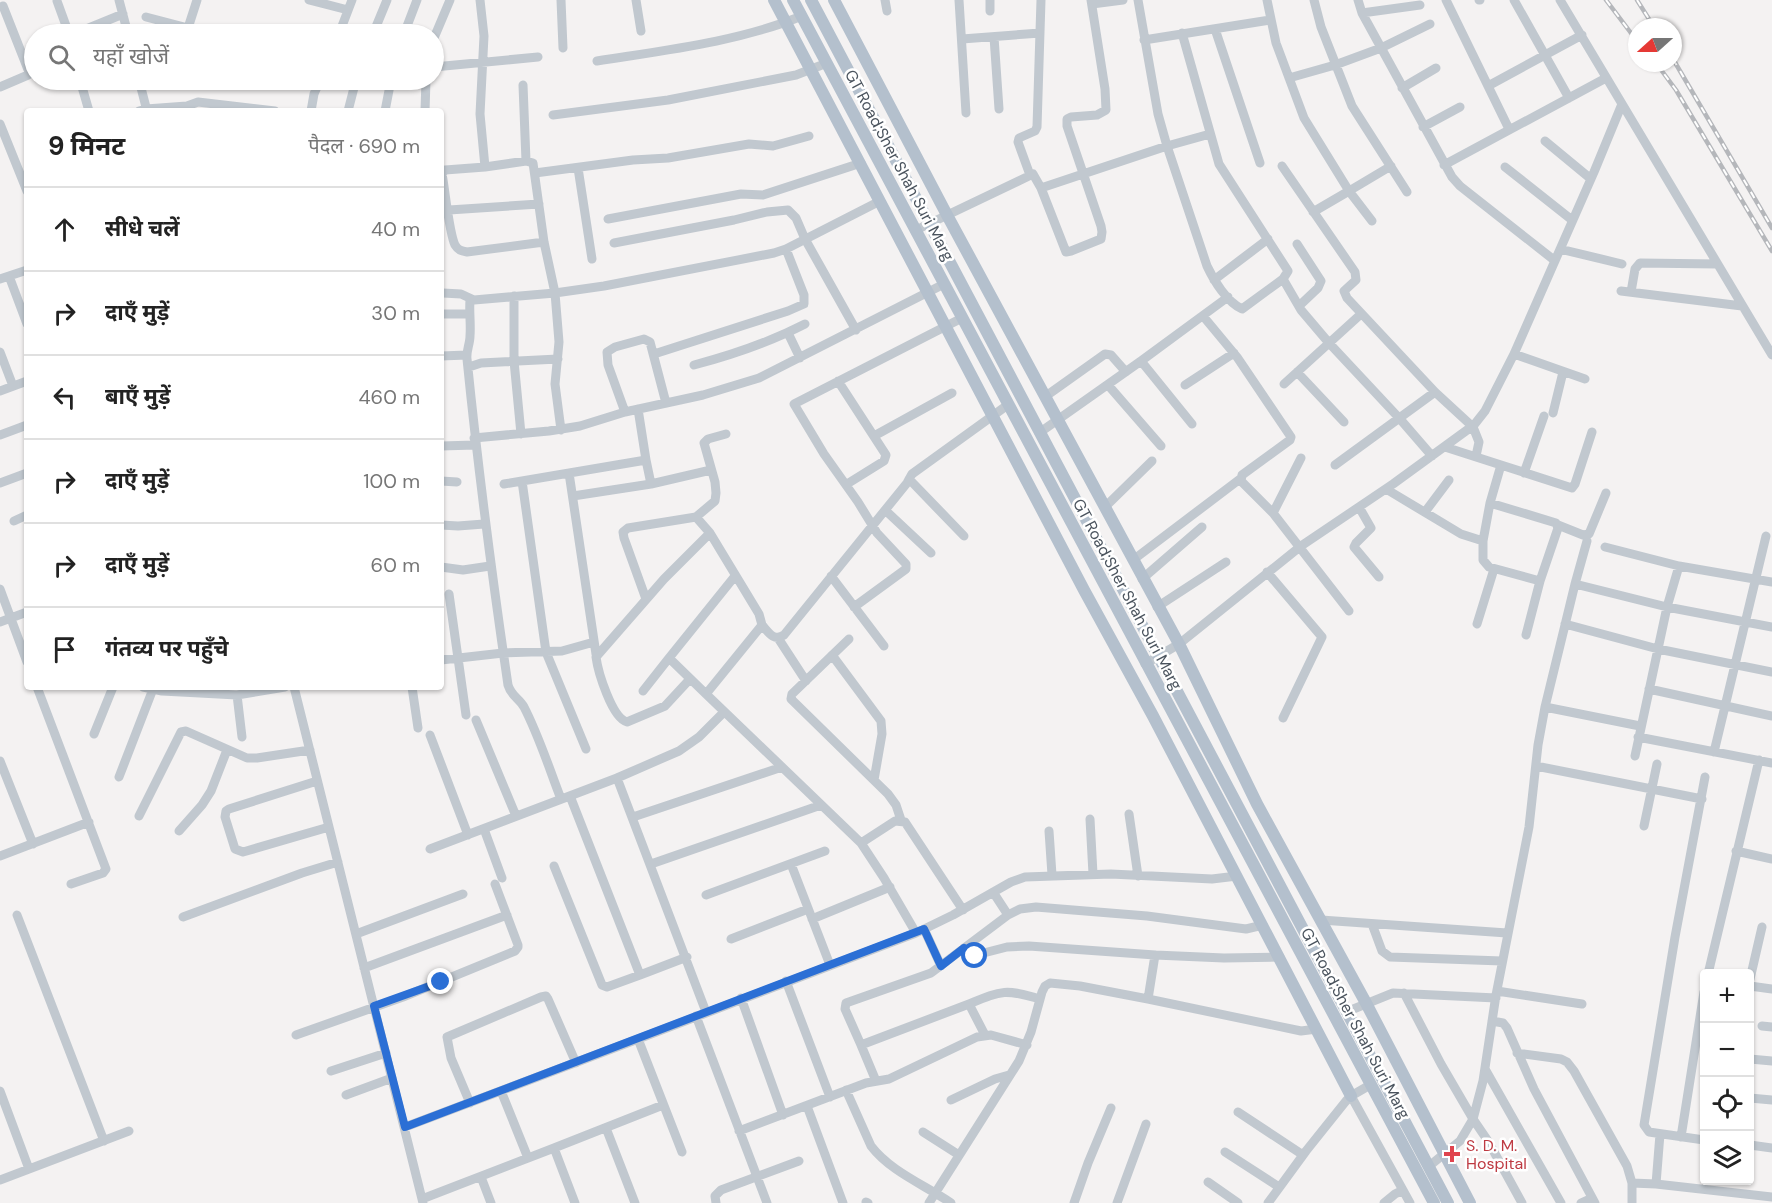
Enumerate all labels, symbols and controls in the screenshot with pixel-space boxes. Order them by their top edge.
north arrow [1628,18,1682,72]
search box [24,24,444,90]
icon: search [45,41,78,74]
text: यहाँ खोजें [93,42,169,71]
street label: GT Road;Sher Shah Suri Marg [840,66,959,265]
text: 9 मिनट [48,129,125,163]
text: पैदल · 690 m [308,133,420,159]
icon: ahead [48,213,81,246]
text: सीधे चलें [105,214,180,243]
text: 40 m [371,216,420,242]
icon: right [48,297,81,330]
text: दाएँ मुड़ें [105,298,169,327]
text: 30 m [371,300,420,326]
icon: left [48,381,81,414]
text: बाएँ मुड़ें [105,382,171,411]
text: 460 m [358,384,420,410]
icon: right [48,465,81,498]
text: दाएँ मुड़ें [105,466,169,495]
text: 100 m [363,468,420,494]
street label: GT Road;Sher Shah Suri Marg [1068,495,1187,694]
icon: right [48,549,81,582]
text: दाएँ मुड़ें [105,550,169,579]
text: 60 m [371,552,420,578]
icon: arrive [48,633,81,666]
text: गंतव्य पर पहुँचे [105,634,228,663]
street label: GT Road;Sher Shah Suri Marg [1296,924,1415,1123]
route start [961,942,987,968]
route end [427,968,453,994]
map controls [1700,969,1754,1185]
button: + [1700,969,1754,1023]
button: − [1700,1023,1754,1077]
button: locate [1700,1077,1754,1131]
button: layers [1700,1131,1754,1185]
place label: S. D. M. Hospital [1466,1135,1527,1174]
marker: S. D. M. Hospital [1443,1145,1461,1163]

